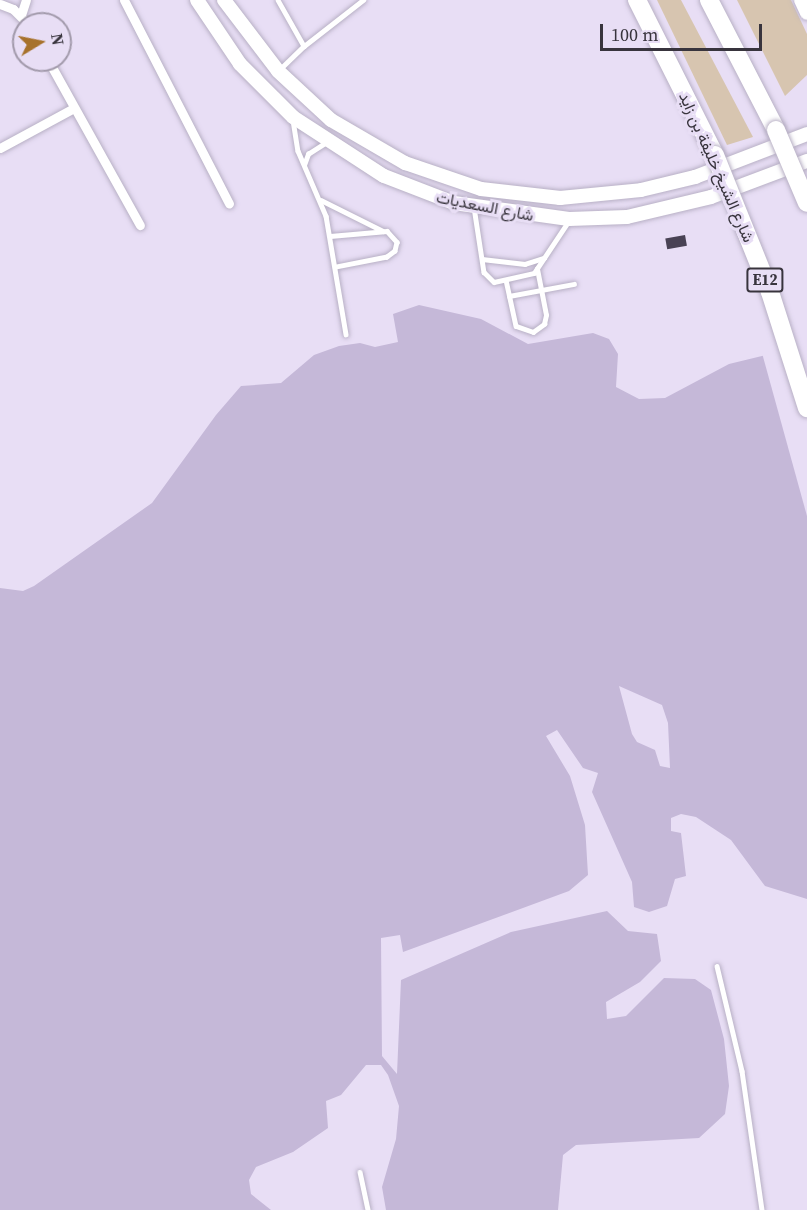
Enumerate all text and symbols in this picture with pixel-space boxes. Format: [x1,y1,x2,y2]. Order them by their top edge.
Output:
north arrow [12,12,72,72]
scale bar [603,12,765,50]
text: 100 m [611,22,658,47]
text: N [46,32,70,47]
street label: شارع الشيخ خليفة بن زايد [675,89,759,245]
street label: شارع السعديات [435,187,535,225]
road number: E12 [746,268,784,292]

